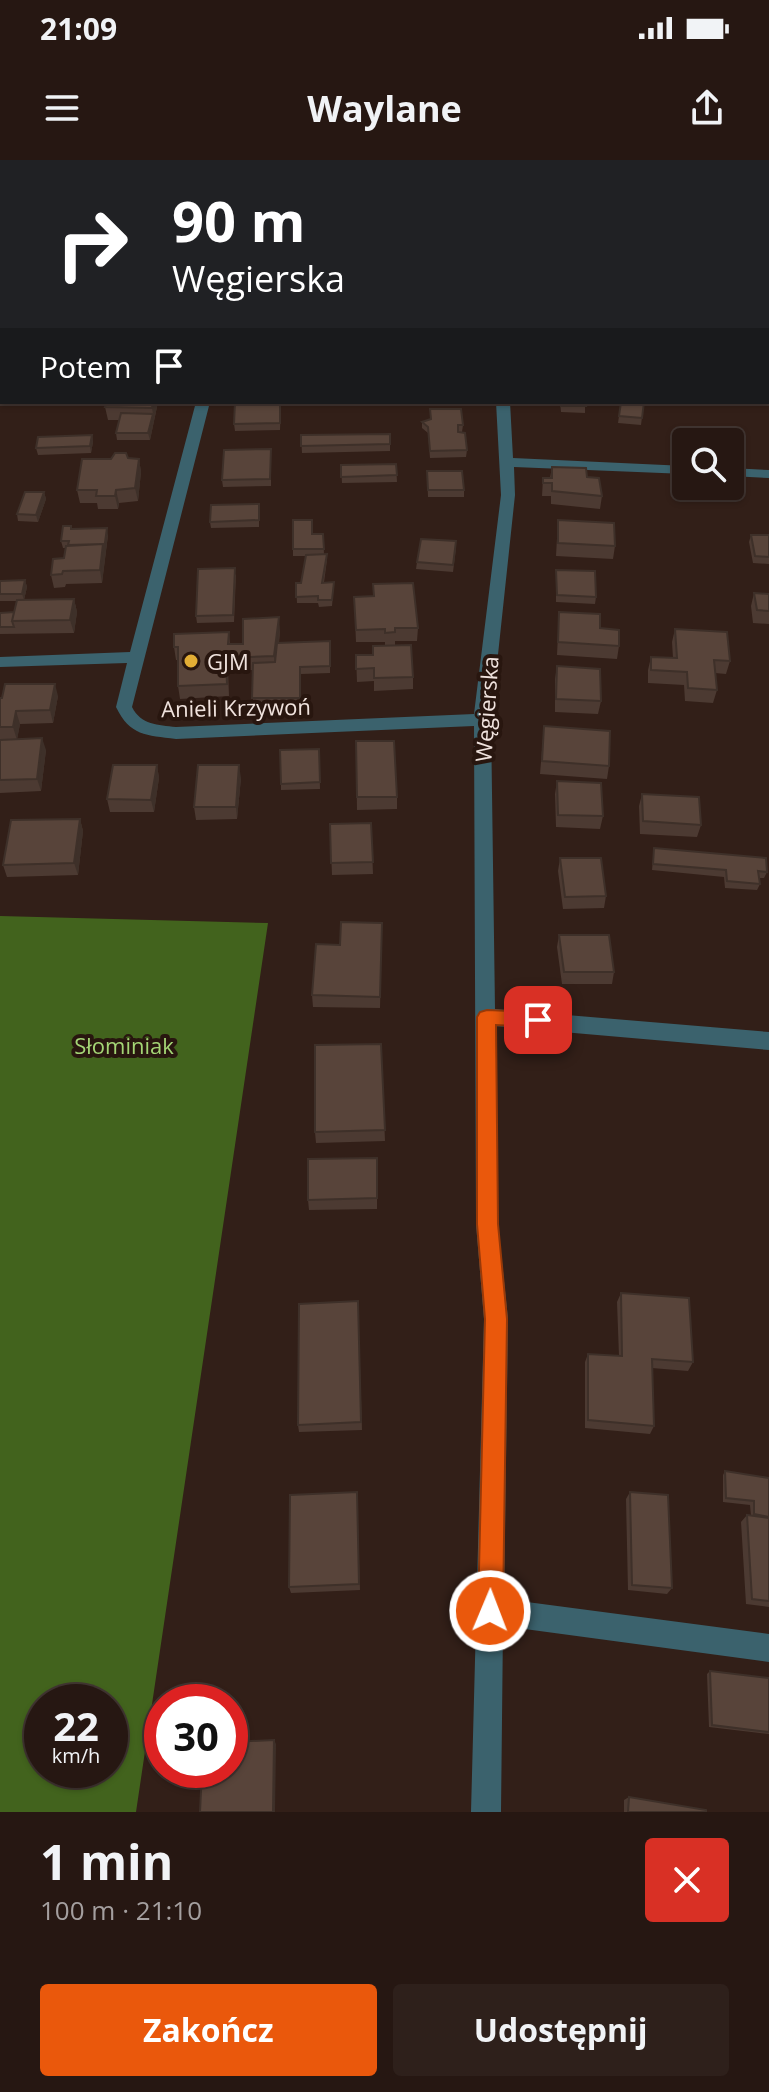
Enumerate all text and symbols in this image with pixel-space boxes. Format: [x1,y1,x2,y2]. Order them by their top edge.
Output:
text: 21:09 [40,8,117,49]
text: Waylane [307,84,462,133]
icon: menu [40,86,84,130]
icon: share [685,86,729,130]
text: 90 m [172,182,306,258]
icon: right [40,192,144,296]
text: Węgierska [172,254,345,303]
icon: arrive [147,344,191,388]
text: Potem [40,346,131,387]
map controls [672,428,744,500]
button: search [672,428,744,500]
place label: GJM [207,646,249,676]
marker: GJM [182,652,200,670]
street label: Węgierska [467,655,505,763]
street label: Anieli Krzywoń [161,691,311,723]
pin [504,986,572,1054]
icon: arrive [516,998,560,1042]
park label: Słominiak [74,1030,174,1060]
position arrow [448,1569,532,1653]
speed limit sign: 30 [144,1684,248,1788]
text: 22 [53,1698,99,1753]
text: km/h [52,1742,100,1769]
text: 1 min [40,1829,173,1894]
button: close [645,1838,729,1922]
text: 100 m · 21:10 [40,1892,202,1928]
button: Zakończ [40,1984,377,2076]
button: Udostępnij [393,1984,729,2076]

